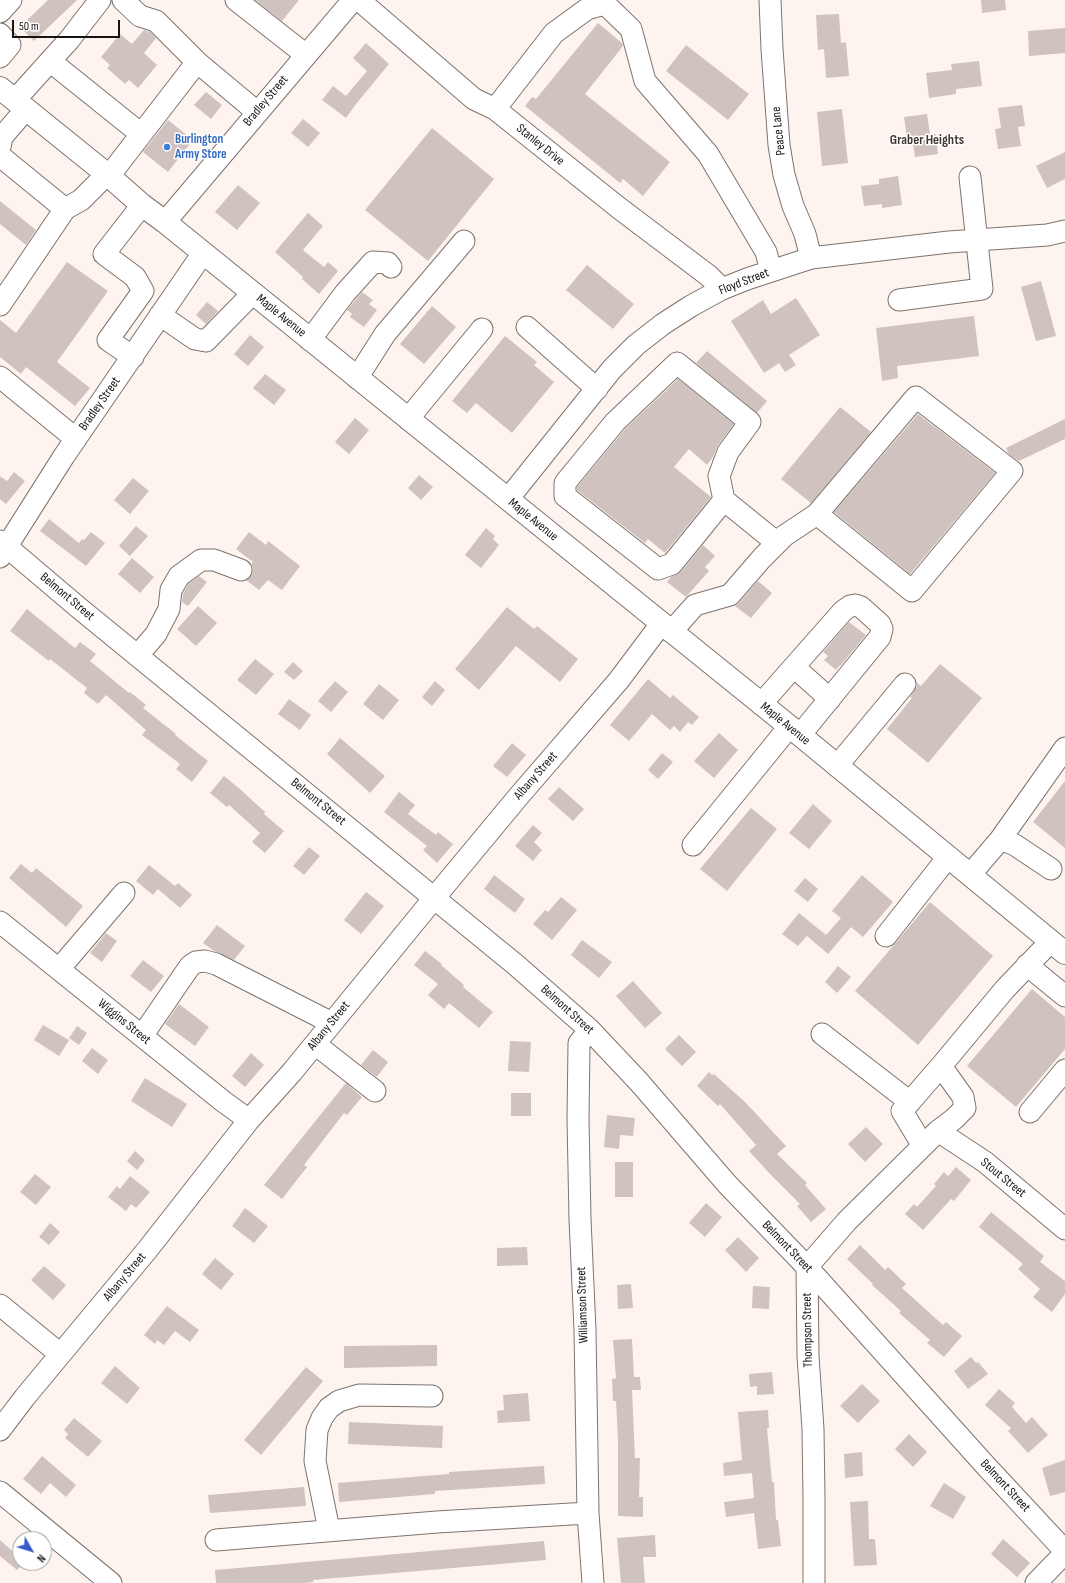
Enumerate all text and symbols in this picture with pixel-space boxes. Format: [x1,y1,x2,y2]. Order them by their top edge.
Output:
scale bar [14,12,122,38]
text: 50 m [19,19,39,34]
street label: Bradley Street [240,72,292,130]
street label: Peace Lane [769,106,789,156]
street label: Stanley Drive [513,121,567,169]
place label: Burlington Army Store [175,132,227,163]
district label: Graber Heights [890,132,964,148]
marker: Burlington Army Store [162,142,172,152]
street label: Floyd Street [717,265,771,299]
street label: Maple Avenue [253,291,309,341]
street label: Bradley Street [76,374,124,434]
street label: Maple Avenue [505,495,561,545]
street label: Belmont Street [37,570,97,624]
street label: Maple Avenue [757,699,813,749]
street label: Albany Street [511,749,561,803]
street label: Belmont Street [287,775,349,829]
street label: Belmont Street [537,982,597,1038]
street label: Wiggins Street [94,996,154,1048]
street label: Albany Street [305,998,353,1054]
street label: Stout Street [977,1155,1029,1201]
street label: Belmont Street [758,1218,816,1276]
street label: Albany Street [100,1250,150,1304]
street label: Williamson Street [574,1266,592,1344]
street label: Thompson Street [800,1292,816,1368]
street label: Belmont Street [977,1456,1033,1516]
north arrow [12,1531,52,1571]
text: N [34,1552,48,1565]

